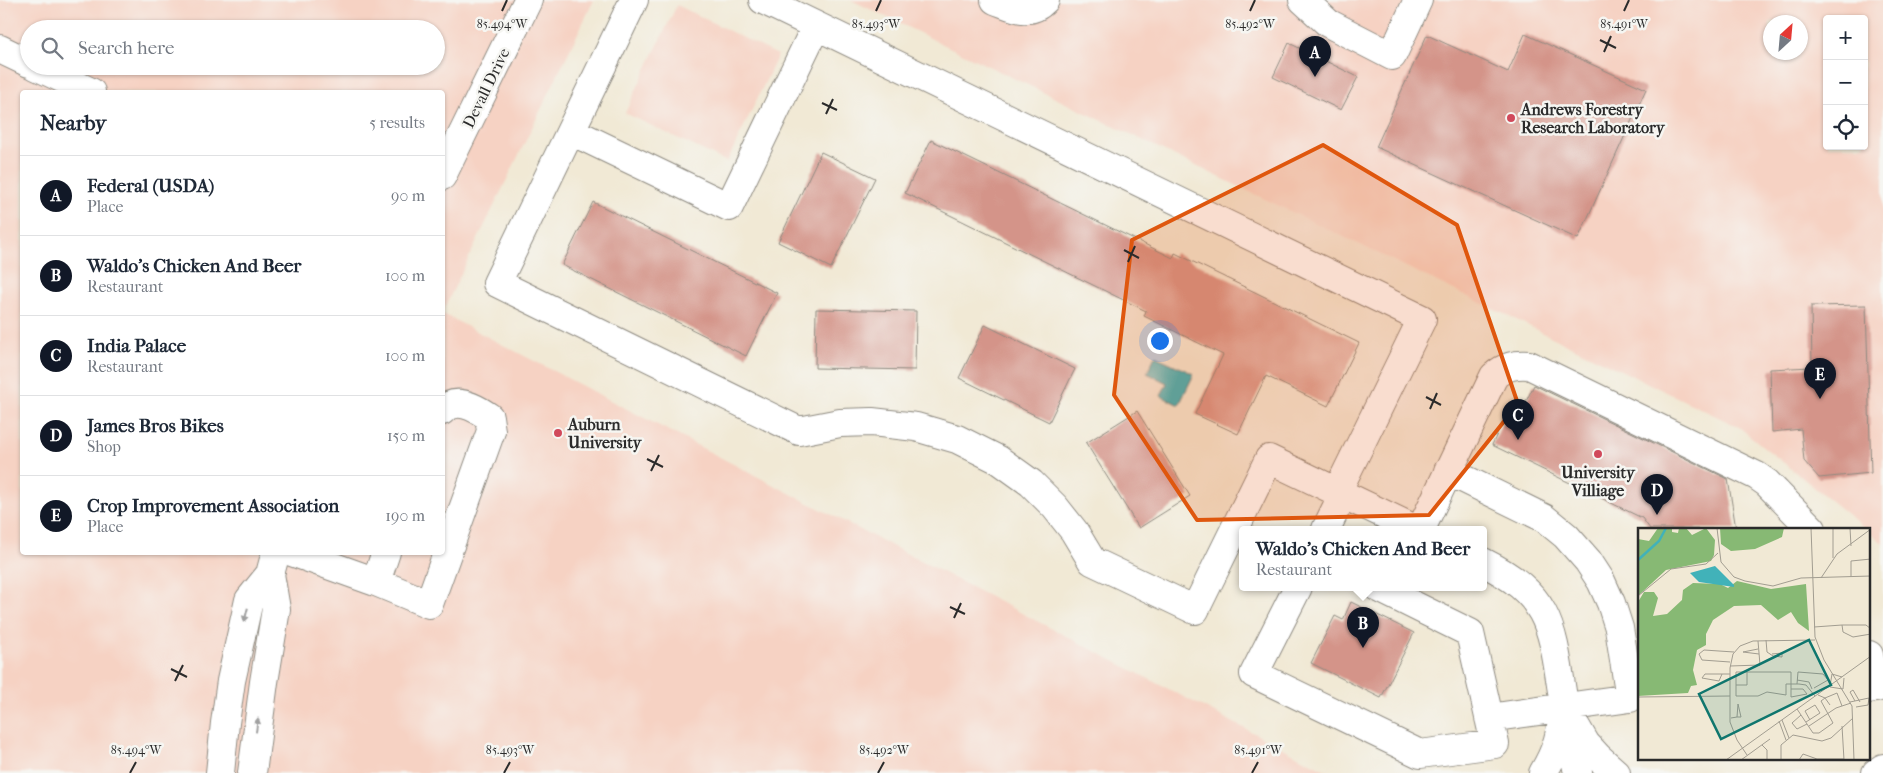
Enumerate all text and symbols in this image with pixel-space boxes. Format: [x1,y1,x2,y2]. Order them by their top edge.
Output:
north arrow [1763,15,1808,60]
map controls [1823,15,1868,150]
button: + [1823,15,1868,60]
text: 85.494°W [477,17,528,31]
text: 85.493°W [852,17,901,31]
text: 85.492°W [1225,17,1276,31]
text: 85.491°W [1600,17,1649,31]
search box [20,20,445,75]
icon: search [38,34,66,62]
pin: A [1299,36,1331,77]
text: Search here [78,37,174,59]
street label: Devall Drive [458,45,514,131]
button: − [1823,60,1868,105]
place label: Andrews Forestry Research Laboratory [1520,100,1666,138]
button: locate [1823,105,1868,150]
text: Nearby [40,111,106,135]
marker: Andrews Forestry Research Laboratory [1505,112,1517,124]
text: 5 results [369,113,425,132]
text: Federal (USDA) [87,175,214,197]
text: A [51,186,61,205]
text: 90 m [391,186,425,205]
text: Place [87,197,123,216]
text: Waldo's Chicken And Beer [87,255,301,277]
text: B [51,266,61,285]
text: 100 m [385,266,425,285]
text: Restaurant [87,277,163,296]
your location [1147,328,1173,354]
text: India Palace [87,335,186,357]
text: C [51,346,61,365]
text: 100 m [385,346,425,365]
text: Restaurant [87,357,163,376]
pin: E [1804,358,1836,399]
pin: C [1502,399,1534,440]
text: James Bros Bikes [87,415,224,437]
place label: Auburn University [567,415,643,453]
text: D [50,426,62,445]
text: 150 m [387,426,425,445]
marker: Auburn University [552,427,564,439]
text: Shop [87,437,121,456]
marker: University Villiage [1592,448,1604,460]
place label: University Villiage [1560,463,1636,501]
pin: D [1641,474,1673,515]
text: Crop Improvement Association [87,495,339,517]
text: E [51,506,61,525]
text: 190 m [385,506,425,525]
text: Place [87,517,123,536]
popup [1239,526,1487,591]
inset map [1638,528,1870,760]
text: Waldo's Chicken And Beer [1256,538,1470,560]
text: Restaurant [1256,560,1332,579]
pin: B [1347,607,1379,648]
one-way arrow [241,608,249,623]
one-way arrow [254,716,262,732]
text: 85.494°W [111,743,162,757]
text: 85.493°W [486,743,535,757]
text: 85.492°W [859,743,910,757]
text: 85.491°W [1234,743,1283,757]

